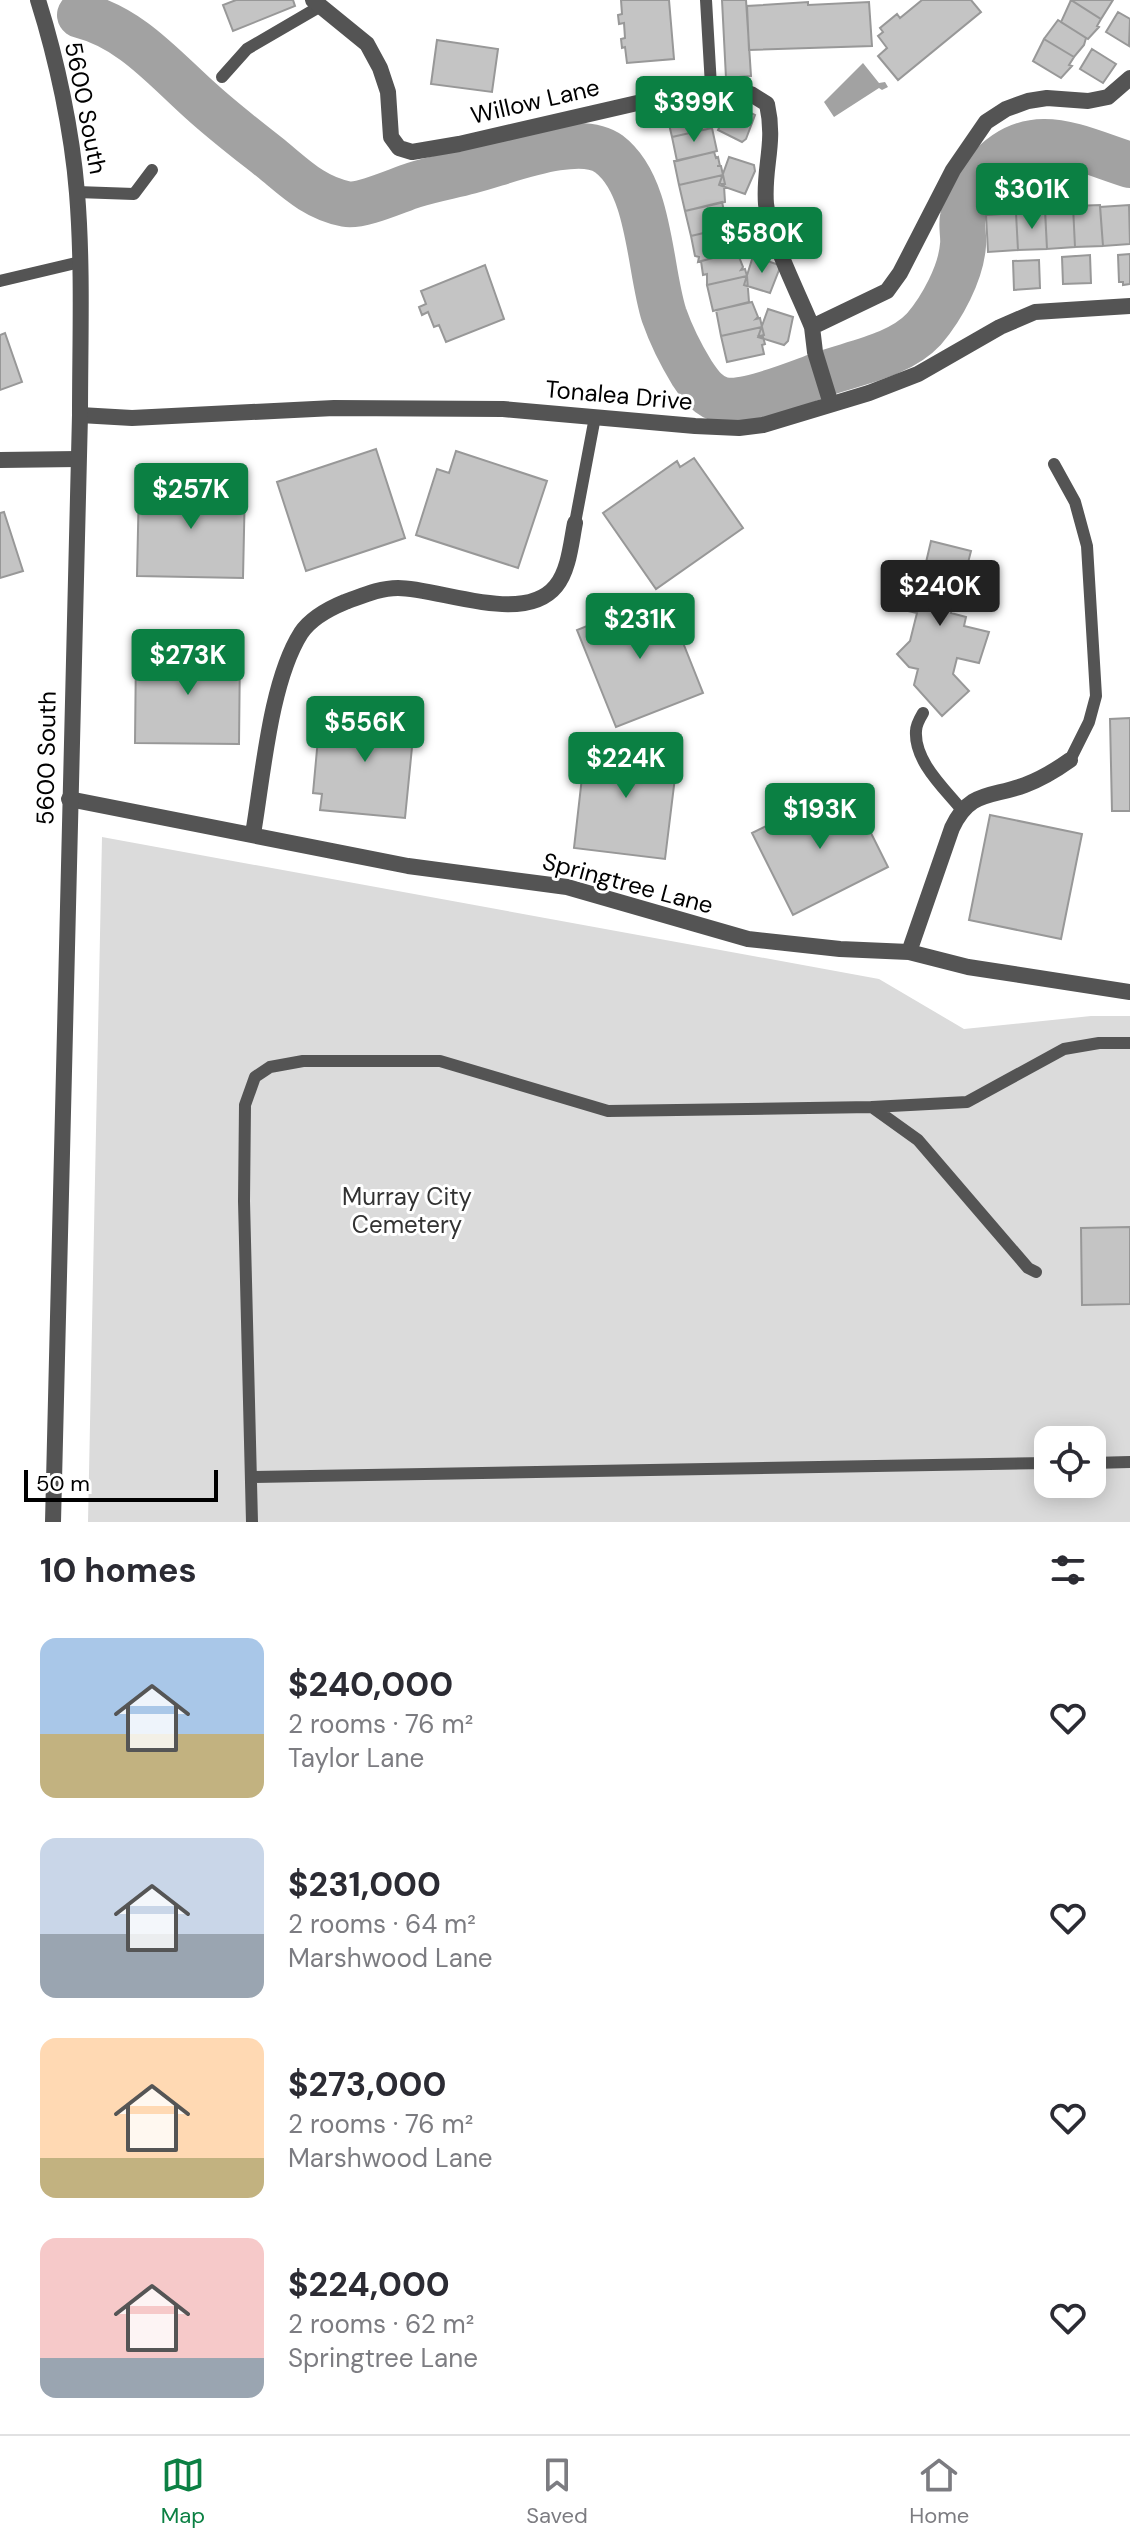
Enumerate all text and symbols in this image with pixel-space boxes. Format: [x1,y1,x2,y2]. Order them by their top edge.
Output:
street label: 5600 South [58,39,114,177]
street label: Willow Lane [468,71,602,131]
pin: $399K [638,76,750,144]
text: $399K [654,85,734,119]
pin: $301K [976,163,1088,231]
text: $301K [994,172,1070,206]
pin: $580K [706,207,818,275]
text: $580K [720,216,804,250]
street label: Tonalea Drive [544,373,694,417]
pin: $257K [135,463,247,531]
text: $257K [152,472,230,506]
pin: $240K [884,560,996,628]
text: $240K [899,569,981,603]
pin: $231K [584,593,696,661]
text: $231K [604,602,676,636]
pin: $273K [132,629,244,697]
text: $273K [150,638,226,672]
street label: 5600 South [29,691,63,825]
pin: $556K [309,696,421,764]
text: $556K [324,705,406,739]
pin: $224K [570,732,682,800]
text: $224K [586,741,666,775]
pin: $193K [764,783,876,851]
text: $193K [783,792,857,826]
street label: Springtree Lane [539,845,717,921]
park label: Murray City Cemetery [342,1181,472,1240]
map controls [1034,1426,1106,1498]
button: locate [1034,1426,1106,1498]
scale bar [24,1466,218,1502]
text: 50 m [36,1469,90,1498]
text: 10 homes [40,1548,197,1593]
icon: filters [1046,1548,1090,1592]
text: $240,000 [288,1662,453,1707]
icon: home [104,1670,200,1766]
icon: heart [1046,1696,1090,1740]
text: 2 rooms · 76 m² [288,1707,473,1741]
text: Taylor Lane [288,1741,424,1775]
text: $231,000 [288,1862,441,1907]
icon: home [104,1870,200,1966]
icon: heart [1046,1896,1090,1940]
text: 2 rooms · 64 m² [288,1907,476,1941]
text: Marshwood Lane [288,1941,493,1975]
text: $273,000 [288,2062,446,2107]
icon: home [104,2070,200,2166]
icon: heart [1046,2096,1090,2140]
text: 2 rooms · 76 m² [288,2107,473,2141]
text: Marshwood Lane [288,2141,493,2175]
text: $224,000 [288,2262,450,2307]
icon: home [104,2270,200,2366]
icon: heart [1046,2296,1090,2340]
text: 2 rooms · 62 m² [288,2307,474,2341]
text: Springtree Lane [288,2341,478,2375]
tab: Map [161,2453,205,2530]
tab: Saved [526,2453,588,2530]
tab: Home [909,2453,969,2530]

